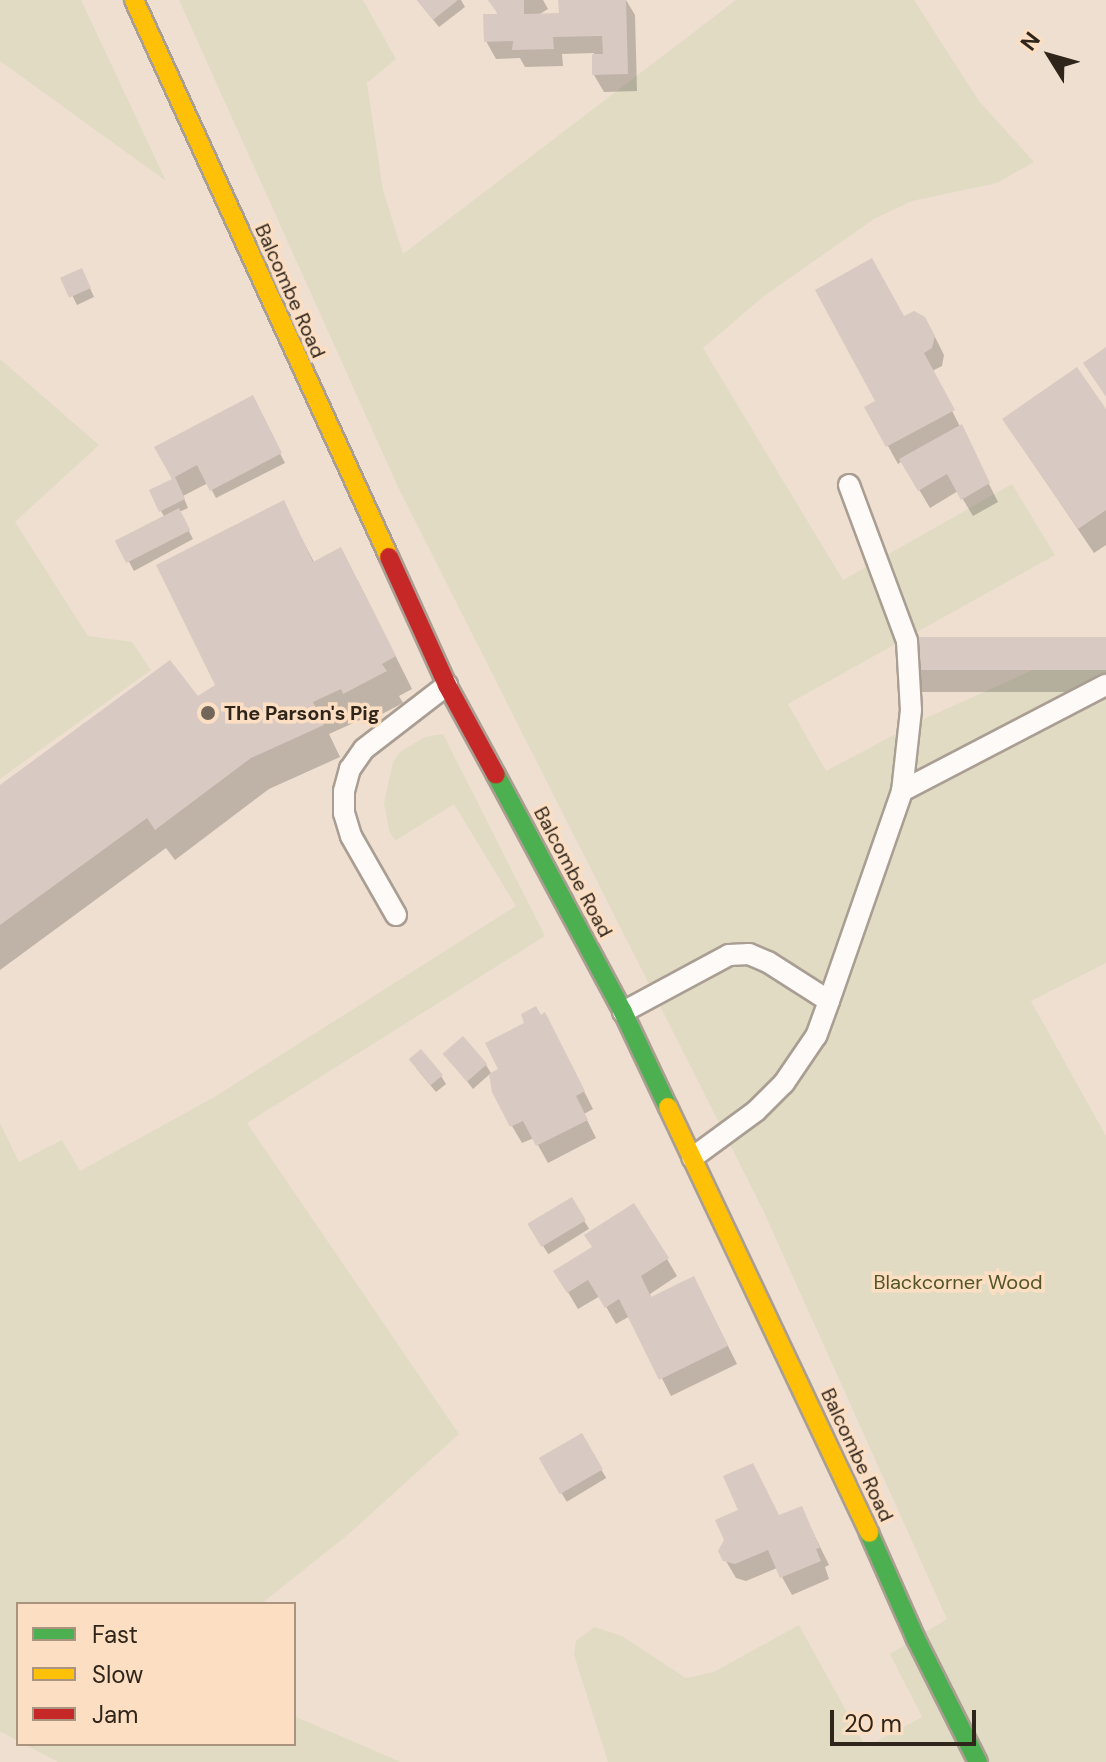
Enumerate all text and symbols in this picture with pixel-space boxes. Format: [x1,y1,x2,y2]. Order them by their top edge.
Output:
north arrow [1010,16,1090,96]
text: N [1014,26,1047,56]
street label: Balcombe Road [250,220,330,362]
place label: The Parson's Pig [224,701,380,725]
marker: The Parson's Pig [199,704,217,722]
street label: Balcombe Road [529,803,617,941]
park label: Blackcorner Wood [873,1270,1043,1294]
street label: Balcombe Road [816,1385,898,1525]
legend [16,1602,296,1746]
text: Fast [92,1619,138,1650]
text: Slow [92,1659,143,1690]
scale bar [834,1694,980,1744]
text: Jam [92,1699,138,1730]
text: 20 m [844,1708,902,1739]

